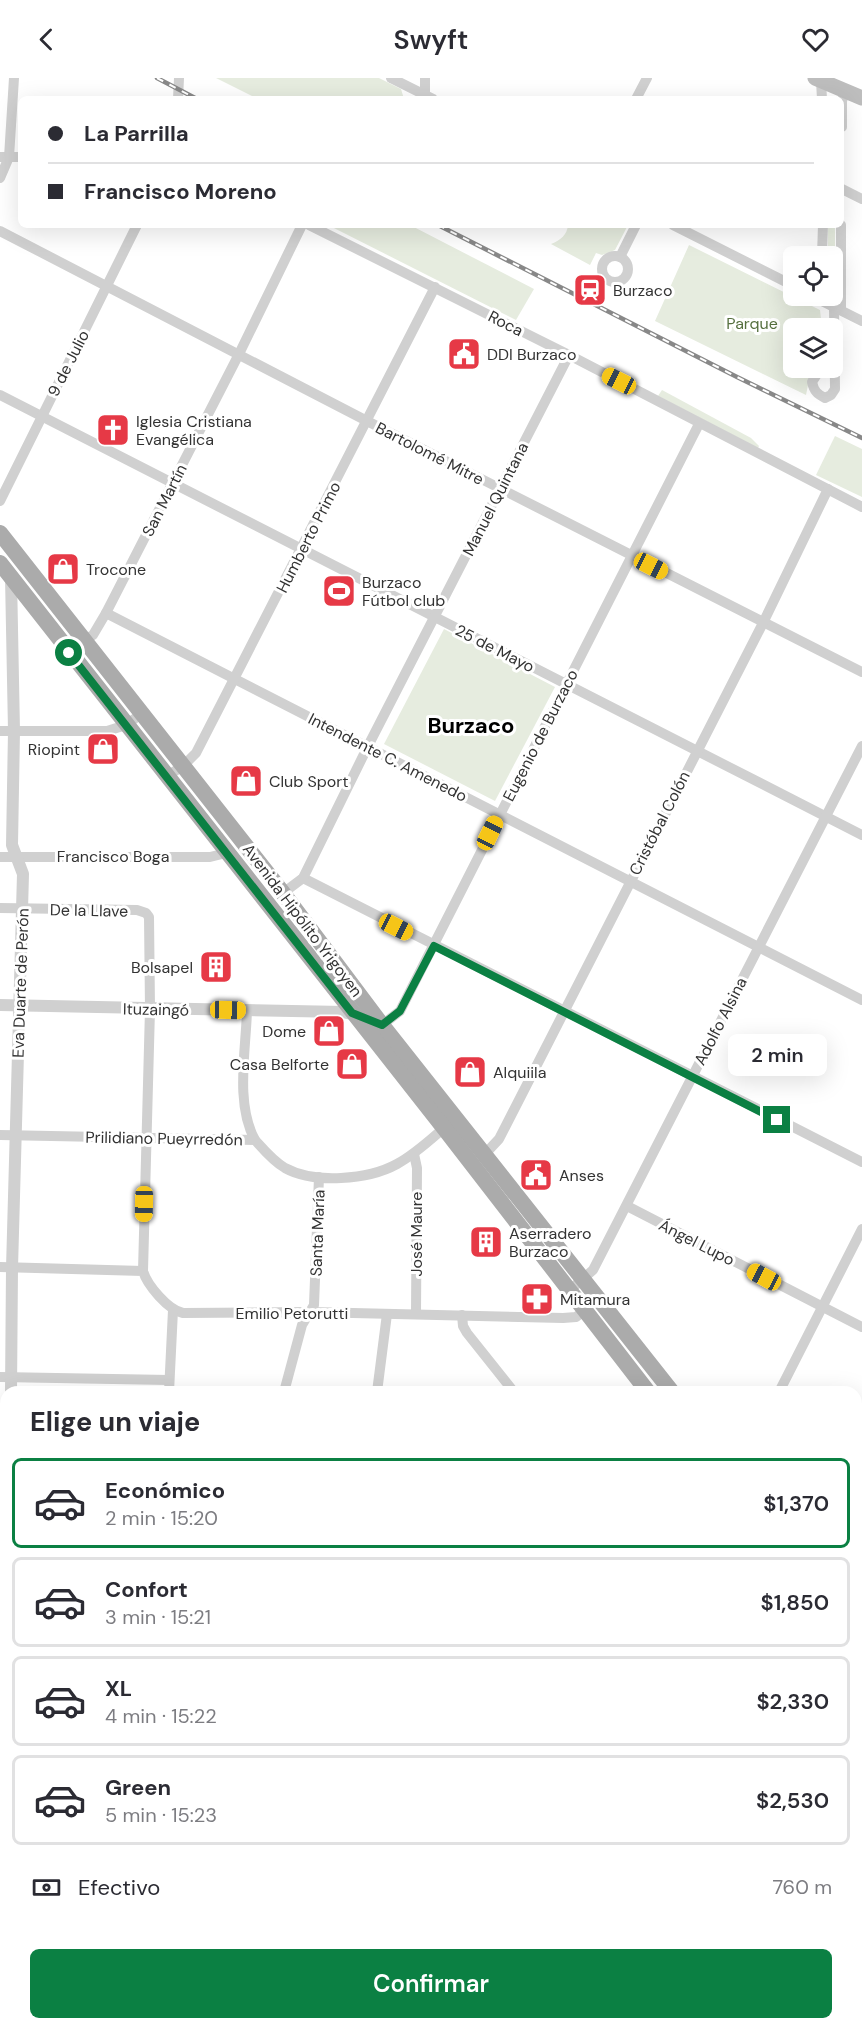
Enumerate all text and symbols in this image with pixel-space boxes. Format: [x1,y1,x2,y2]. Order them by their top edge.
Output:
text: Swyft [394,22,468,57]
icon: back [30,23,63,56]
icon: heart [799,23,832,56]
text: La Parrilla [84,119,189,148]
text: Francisco Moreno [84,177,277,206]
map controls [783,246,843,378]
button: locate [783,246,843,306]
station icon: Burzaco [572,272,608,308]
place label: Burzaco [613,280,672,301]
street label: Roca [485,306,527,341]
park label: Parque [726,313,778,334]
button: layers [783,318,843,378]
street label: 9 de Julio [43,326,94,400]
public building icon: DDI Burzaco [446,336,482,372]
place label: DDI Burzaco [487,344,576,365]
car [599,365,639,397]
place label: Iglesia Cristiana Evangélica [136,411,252,450]
church icon: Iglesia Cristiana Evangélica [95,412,131,448]
street label: Bartolomé Mitre [372,417,487,490]
street label: Manuel Quintana [458,439,533,560]
street label: San Martín [137,460,192,540]
street label: Humberto Primo [271,478,345,596]
car [631,550,671,582]
shop icon: Trocone [45,551,81,587]
place label: Trocone [86,559,146,580]
place label: Burzaco Fútbol club [362,572,445,611]
sports icon: Burzaco Fútbol club [321,573,357,609]
street label: 25 de Mayo [452,620,538,677]
route start [55,639,82,666]
street label: Eugenio de Burzaco [498,666,583,805]
street label: Intendente C. Amenedo [305,708,471,807]
district label: Burzaco [427,711,515,740]
shop icon: Riopint [85,731,121,767]
place label: Riopint [28,739,80,760]
shop icon: Club Sport [228,763,264,799]
street label: Cristóbal Colón [624,768,695,879]
place label: Club Sport [269,771,348,792]
car [474,813,506,853]
street label: Avenida Hipólito Yrigoyen [238,839,367,1001]
street label: Francisco Boga [57,846,169,867]
street label: De la Llave [50,899,128,922]
street label: Eva Duarte de Perón [7,908,34,1058]
car [376,911,416,943]
building icon: Bolsapel [198,949,234,985]
place label: Bolsapel [131,957,193,978]
street label: Adolfo Alsina [689,974,752,1069]
street label: Ituzaingó [123,998,189,1021]
car [210,1001,246,1019]
shop icon: Dome [311,1013,347,1049]
place label: Dome [262,1021,306,1042]
callout: 2 min [728,1033,826,1075]
text: 2 min [751,1042,804,1068]
shop icon: Casa Belforte [334,1046,370,1082]
place label: Casa Belforte [230,1054,329,1075]
shop icon: Alquiila [452,1054,488,1090]
place label: Alquiila [493,1062,546,1083]
route end [763,1106,790,1133]
street label: Prilidiano Pueyrredón [85,1127,243,1150]
public building icon: Anses [518,1157,554,1193]
place label: Anses [559,1165,604,1186]
car [135,1186,153,1222]
street label: Santa María [305,1189,330,1277]
street label: José Maure [406,1192,427,1276]
street label: Ángel Lupo [655,1214,738,1271]
place label: Aserradero Burzaco [509,1223,592,1262]
building icon: Aserradero Burzaco [468,1224,504,1260]
car [744,1261,784,1293]
pharmacy icon: Mitamura [519,1281,555,1317]
place label: Mitamura [560,1289,630,1310]
street label: Emilio Petorutti [236,1303,348,1324]
text: Elige un viaje [30,1404,200,1439]
icon: car [33,1476,87,1530]
text: Económico [105,1476,225,1505]
text: $1,370 [763,1489,829,1518]
text: 2 min · 15:20 [105,1505,218,1531]
icon: car [33,1575,87,1629]
text: Confort [105,1575,188,1604]
text: $1,850 [761,1588,829,1617]
text: 3 min · 15:21 [105,1604,211,1630]
icon: car [33,1674,87,1728]
text: XL [105,1674,132,1703]
text: $2,330 [756,1687,829,1716]
text: 4 min · 15:22 [105,1703,217,1729]
icon: car [33,1773,87,1827]
text: Green [105,1773,171,1802]
text: $2,530 [756,1786,829,1815]
text: 5 min · 15:23 [105,1802,217,1828]
icon: cash [30,1871,63,1904]
text: Efectivo [78,1873,160,1902]
text: 760 m [772,1874,832,1900]
button: Confirmar [30,1949,832,2018]

